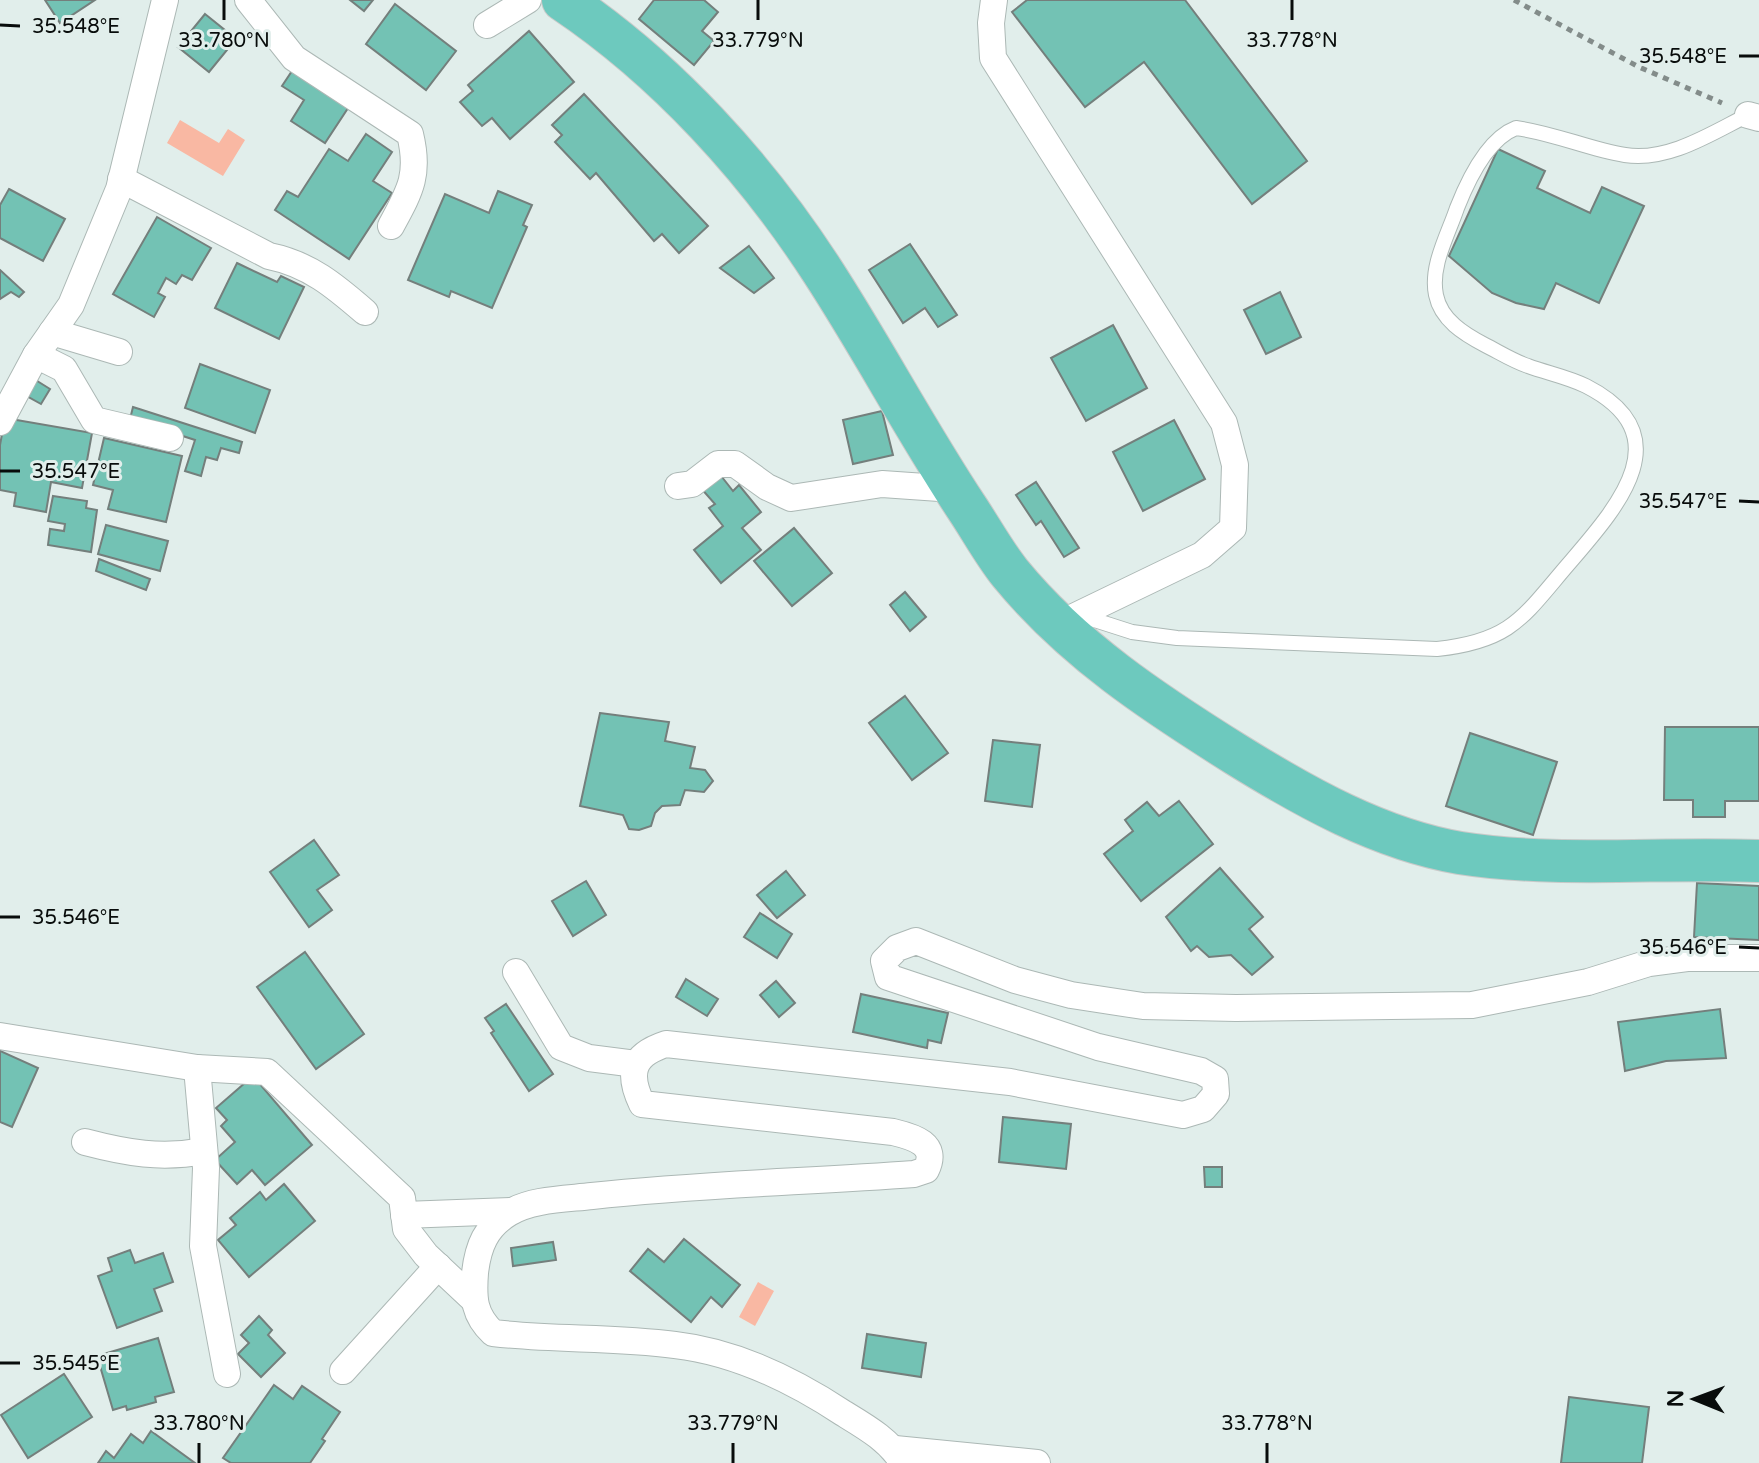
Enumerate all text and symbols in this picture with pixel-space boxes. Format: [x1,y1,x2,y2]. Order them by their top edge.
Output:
text: 35.548°E [32,15,120,39]
text: 33.780°N [178,29,270,53]
text: 33.779°N [712,29,804,53]
text: 33.778°N [1246,29,1338,53]
text: 35.548°E [1639,45,1727,69]
text: 35.547°E [32,460,120,484]
text: 35.547°E [1639,490,1727,514]
text: 35.546°E [32,906,120,930]
text: 35.546°E [1639,936,1727,960]
text: 35.545°E [32,1352,120,1376]
north arrow [1655,1359,1735,1439]
text: N [1663,1390,1689,1408]
text: 33.780°N [153,1412,245,1436]
text: 33.779°N [687,1412,779,1436]
text: 33.778°N [1221,1412,1313,1436]

